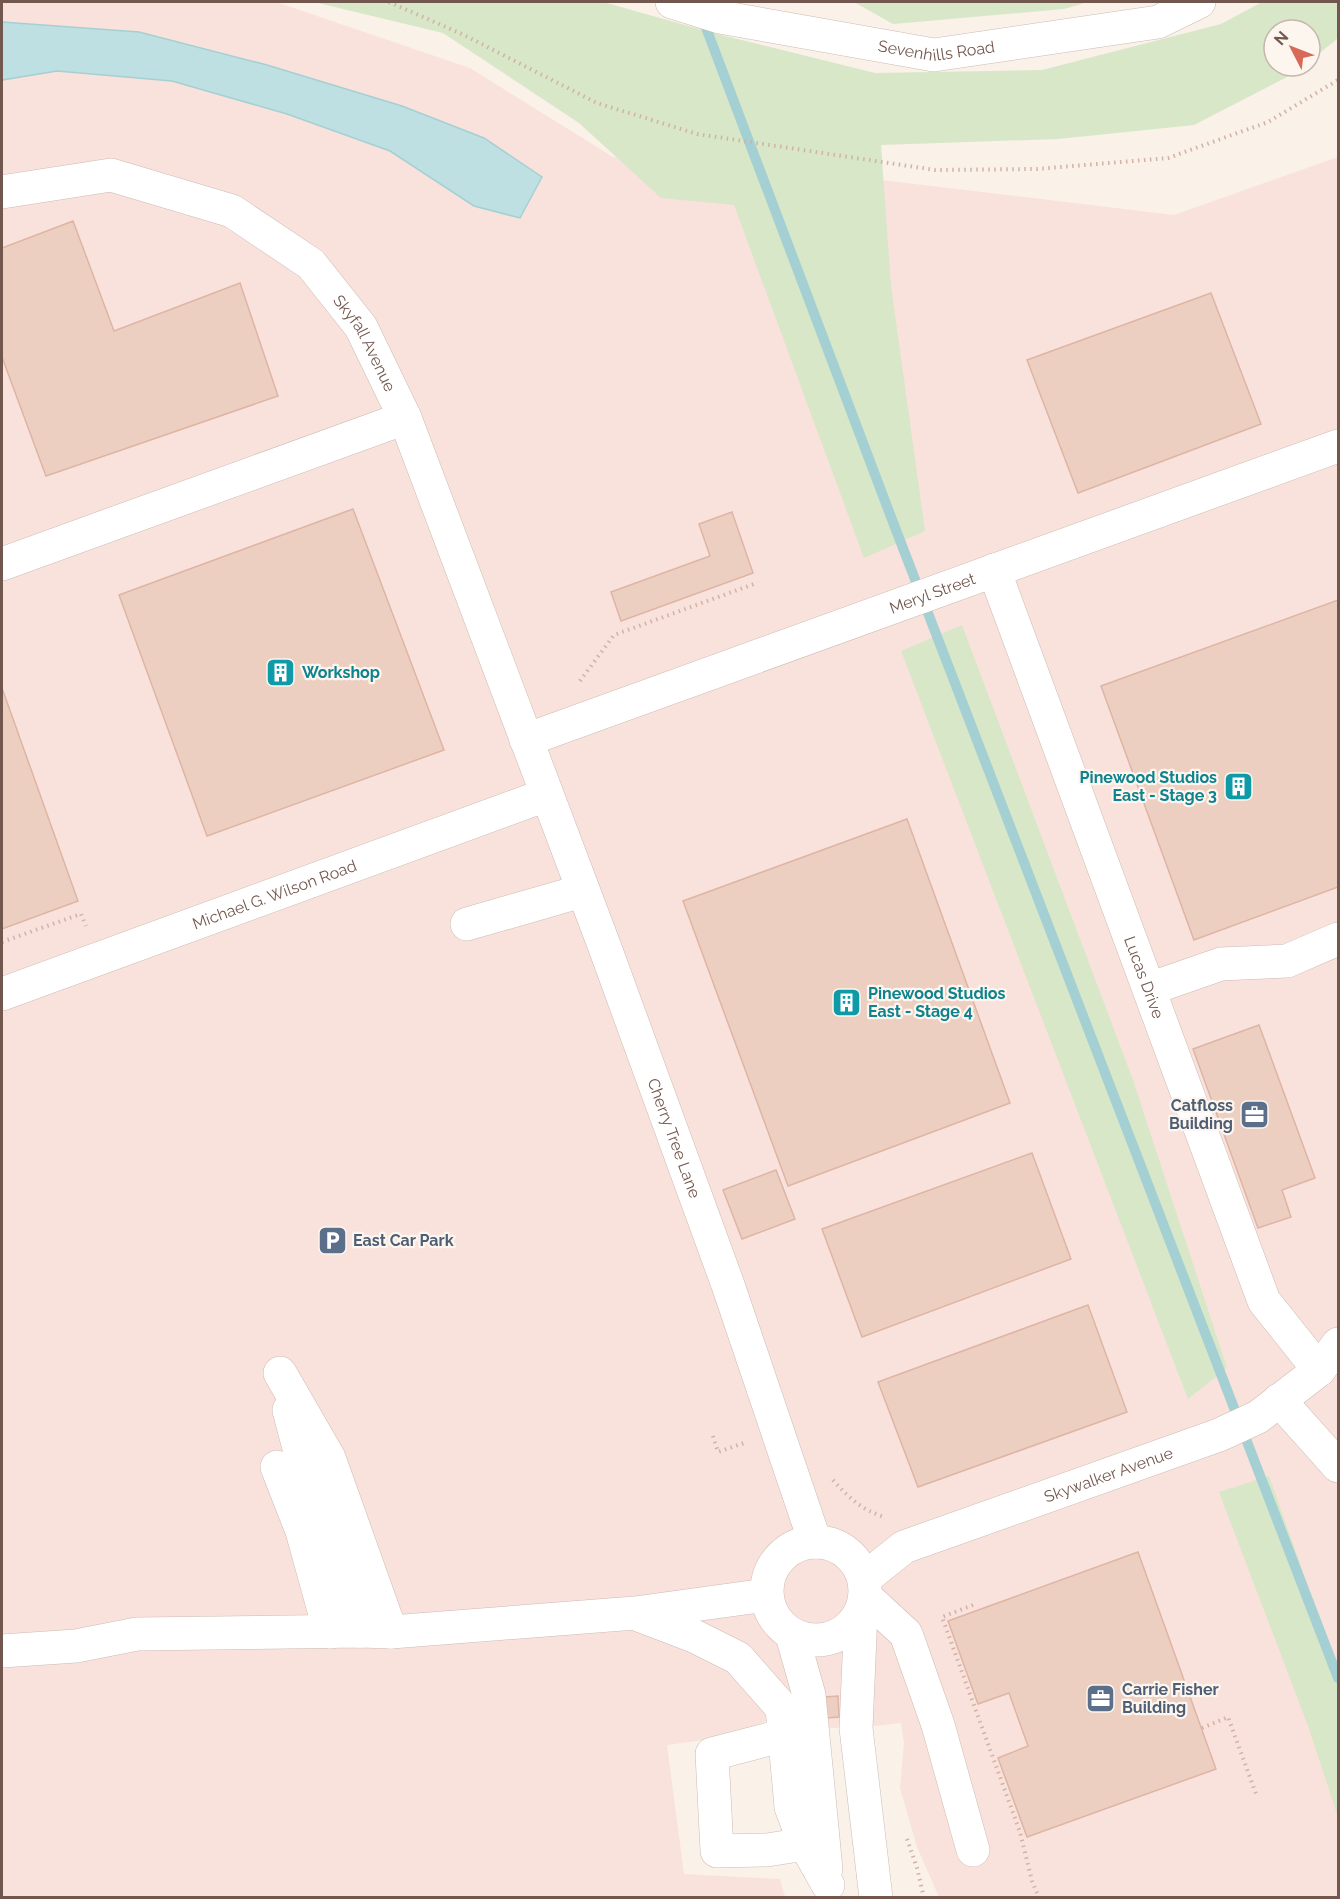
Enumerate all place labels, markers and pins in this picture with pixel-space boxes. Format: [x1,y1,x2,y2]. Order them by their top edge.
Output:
building icon: Workshop [265,656,297,688]
place label: Workshop [302,663,380,682]
place label: Pinewood Studios East - Stage 3 [1080,768,1217,805]
building icon: Pinewood Studios East - Stage 3 [1222,770,1254,802]
place label: Pinewood Studios East - Stage 4 [868,984,1005,1021]
building icon: Pinewood Studios East - Stage 4 [831,986,863,1018]
place label: Catfloss Building [1169,1096,1233,1133]
office icon: Catfloss Building [1238,1098,1270,1130]
parking icon: East Car Park [316,1224,348,1256]
place label: East Car Park [353,1231,454,1250]
place label: Carrie Fisher Building [1122,1680,1219,1717]
office icon: Carrie Fisher Building [1085,1682,1117,1714]

